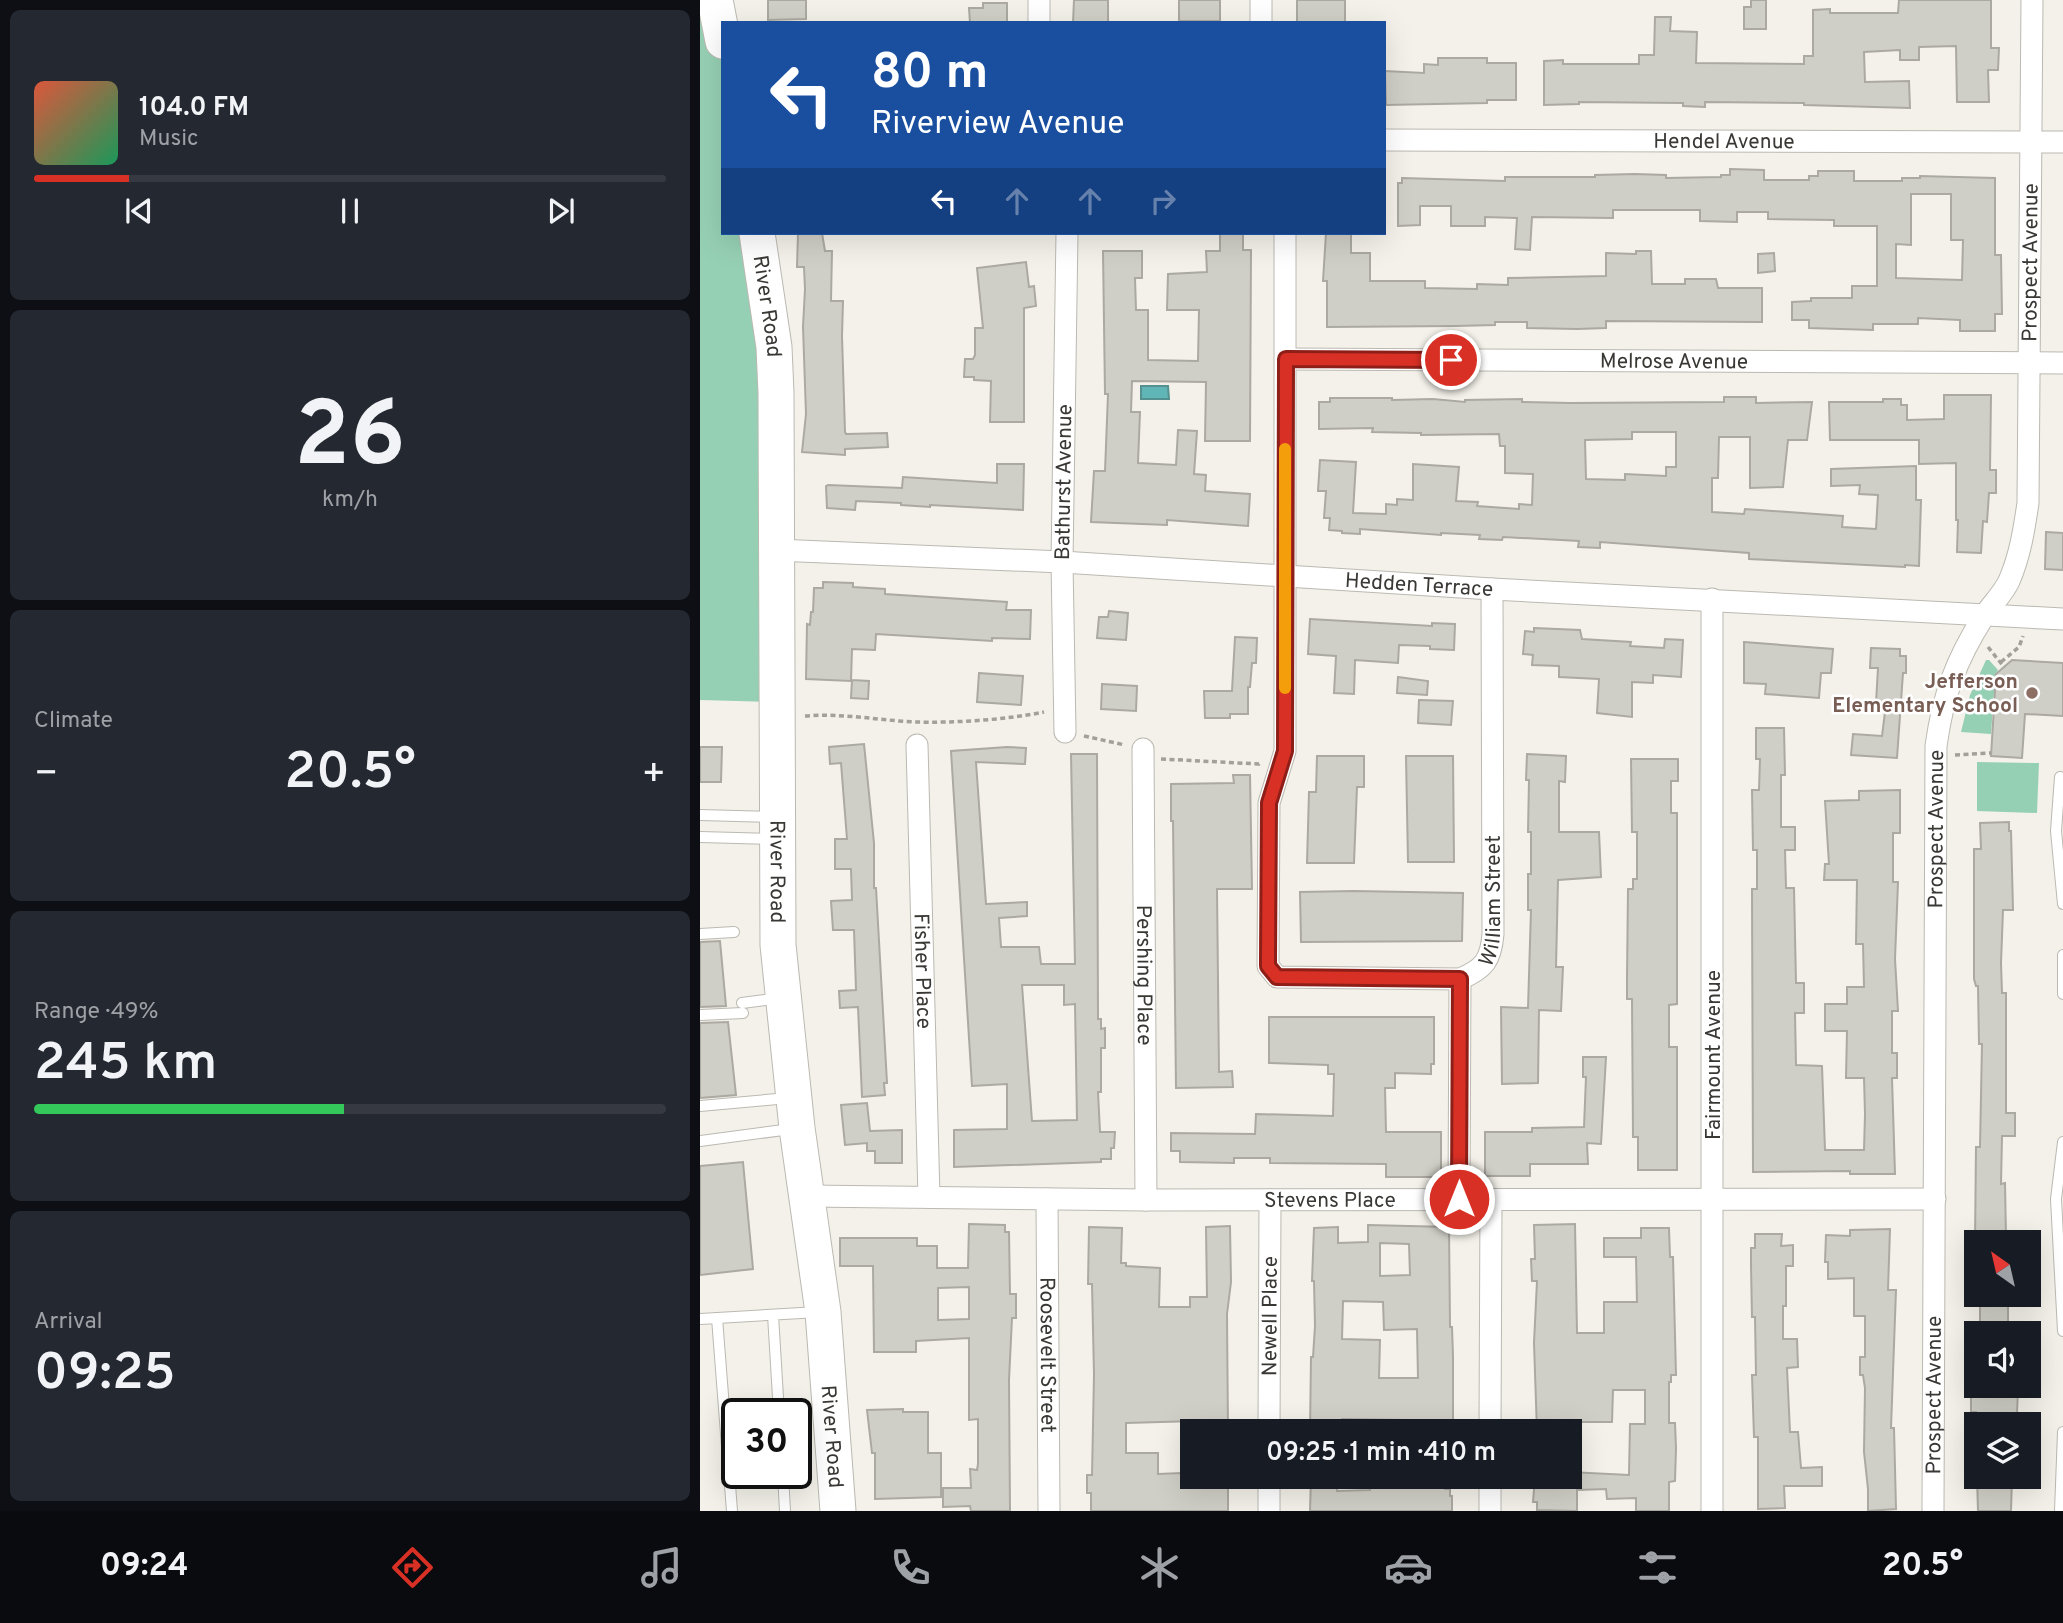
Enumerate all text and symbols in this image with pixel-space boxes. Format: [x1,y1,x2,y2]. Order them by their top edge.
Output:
text: 80 m [871,44,988,106]
icon: left [756,49,847,140]
text: 104.0 FM [139,92,249,125]
text: Riverview Avenue [871,105,1124,145]
text: Music [139,125,199,154]
street label: Hendel Avenue [1653,129,1795,156]
icon: left [925,182,963,220]
icon: ahead [998,182,1036,220]
icon: ahead [1071,182,1109,220]
icon: right [1144,182,1182,220]
street label: Prospect Avenue [2017,183,2046,342]
icon: previous [120,192,158,230]
icon: pause [331,192,369,230]
icon: next [542,192,580,230]
street label: River Road [745,253,786,358]
pin [1421,330,1481,390]
icon: arrive [1432,341,1470,379]
street label: Melrose Avenue [1600,349,1748,376]
text: 26 [294,383,406,498]
street label: Bathurst Avenue [1050,404,1079,560]
text: km/h [322,486,378,515]
street label: Hedden Terrace [1344,568,1494,604]
place label: Jefferson Elementary School [1832,669,2018,720]
marker: Jefferson Elementary School [2024,685,2040,701]
text: Climate [34,707,113,736]
text: 20.5° [284,741,416,807]
street label: Prospect Avenue [1923,750,1951,908]
text: − [34,751,59,800]
text: + [641,751,666,800]
street label: River Road [763,820,790,923]
street label: William Street [1473,835,1508,971]
street label: Pershing Place [1129,905,1157,1046]
street label: Fisher Place [906,913,937,1029]
street label: Fairmount Avenue [1701,970,1728,1140]
text: Range · 49% [34,998,158,1027]
text: 245 km [34,1032,217,1098]
position arrow [1422,1162,1496,1236]
street label: Stevens Place [1264,1188,1396,1215]
north arrow [1964,1230,2040,1307]
map controls [1964,1230,2041,1489]
street label: Newell Place [1257,1256,1285,1376]
street label: Roosevelt Street [1033,1277,1060,1433]
text: Arrival [34,1308,103,1337]
street label: Prospect Avenue [1921,1316,1949,1474]
button: sound [1964,1321,2041,1398]
text: 09:25 [34,1342,176,1408]
street label: River Road [814,1384,848,1489]
speed limit sign: 30 [721,1398,812,1489]
button: layers [1964,1412,2041,1489]
text: 09:25 · 1 min · 410 m [1266,1437,1496,1470]
icon: directions [388,1543,437,1592]
icon: music [637,1543,686,1592]
icon: phone [886,1543,935,1592]
icon: climate [1135,1543,1184,1592]
icon: car [1384,1543,1433,1592]
icon: filters [1633,1543,1682,1592]
text: 09:24 [100,1547,189,1587]
text: 20.5° [1882,1547,1963,1587]

